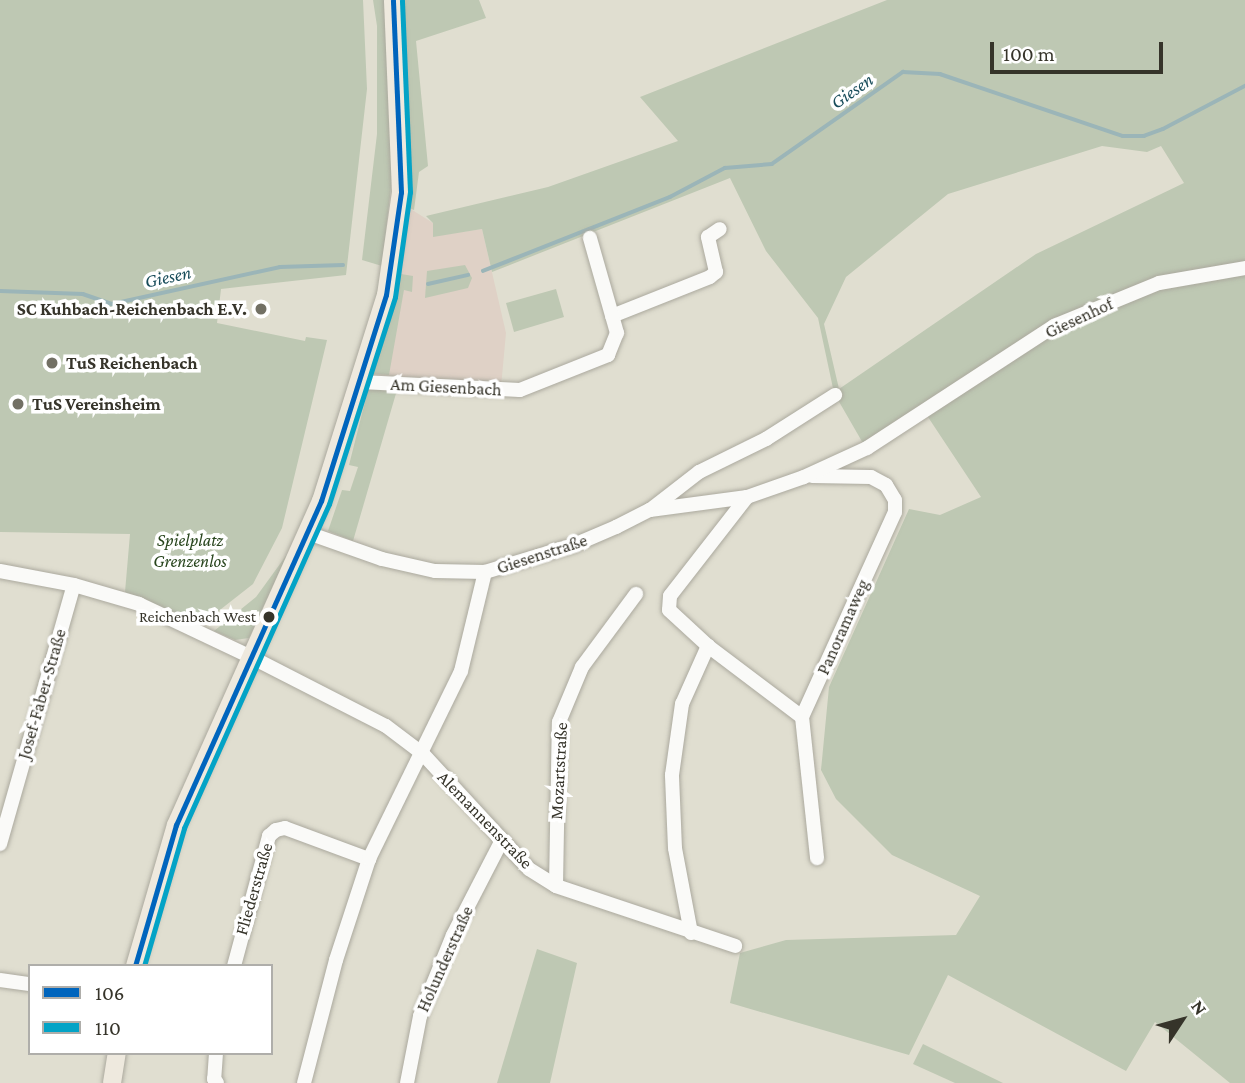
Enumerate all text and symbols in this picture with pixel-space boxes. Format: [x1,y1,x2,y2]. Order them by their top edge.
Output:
scale bar [993,28,1166,72]
text: 100 m [1003,42,1055,66]
water label: Giesen [826,68,878,114]
water label: Giesen [143,261,193,293]
street label: Giesenhof [1042,293,1116,343]
place label: SC Kuhbach-Reichenbach E.V. [17,298,247,320]
marker: SC Kuhbach-Reichenbach E.V. [253,301,269,317]
place label: TuS Reichenbach [66,352,198,374]
marker: TuS Reichenbach [44,355,60,371]
street label: Am Giesenbach [390,373,502,401]
place label: TuS Vereinsheim [32,393,161,415]
marker: TuS Vereinsheim [10,396,26,412]
street label: Giesenstraße [494,529,590,579]
park label: Spielplatz Grenzenlos [153,530,227,572]
street label: Panoramaweg [812,576,874,678]
place label: Reichenbach West [139,607,256,627]
marker: Reichenbach West [262,610,276,624]
street label: Josef-Faber-Straße [13,626,71,762]
street label: Mozartstraße [546,722,572,820]
street label: Alemannenstraße [433,766,537,874]
street label: Fliederstraße [230,840,278,938]
street label: Holunderstraße [412,903,478,1015]
legend [28,964,273,1055]
text: 106 [95,981,125,1005]
north arrow [1147,985,1217,1055]
text: N [1187,996,1212,1019]
text: 110 [95,1016,121,1040]

